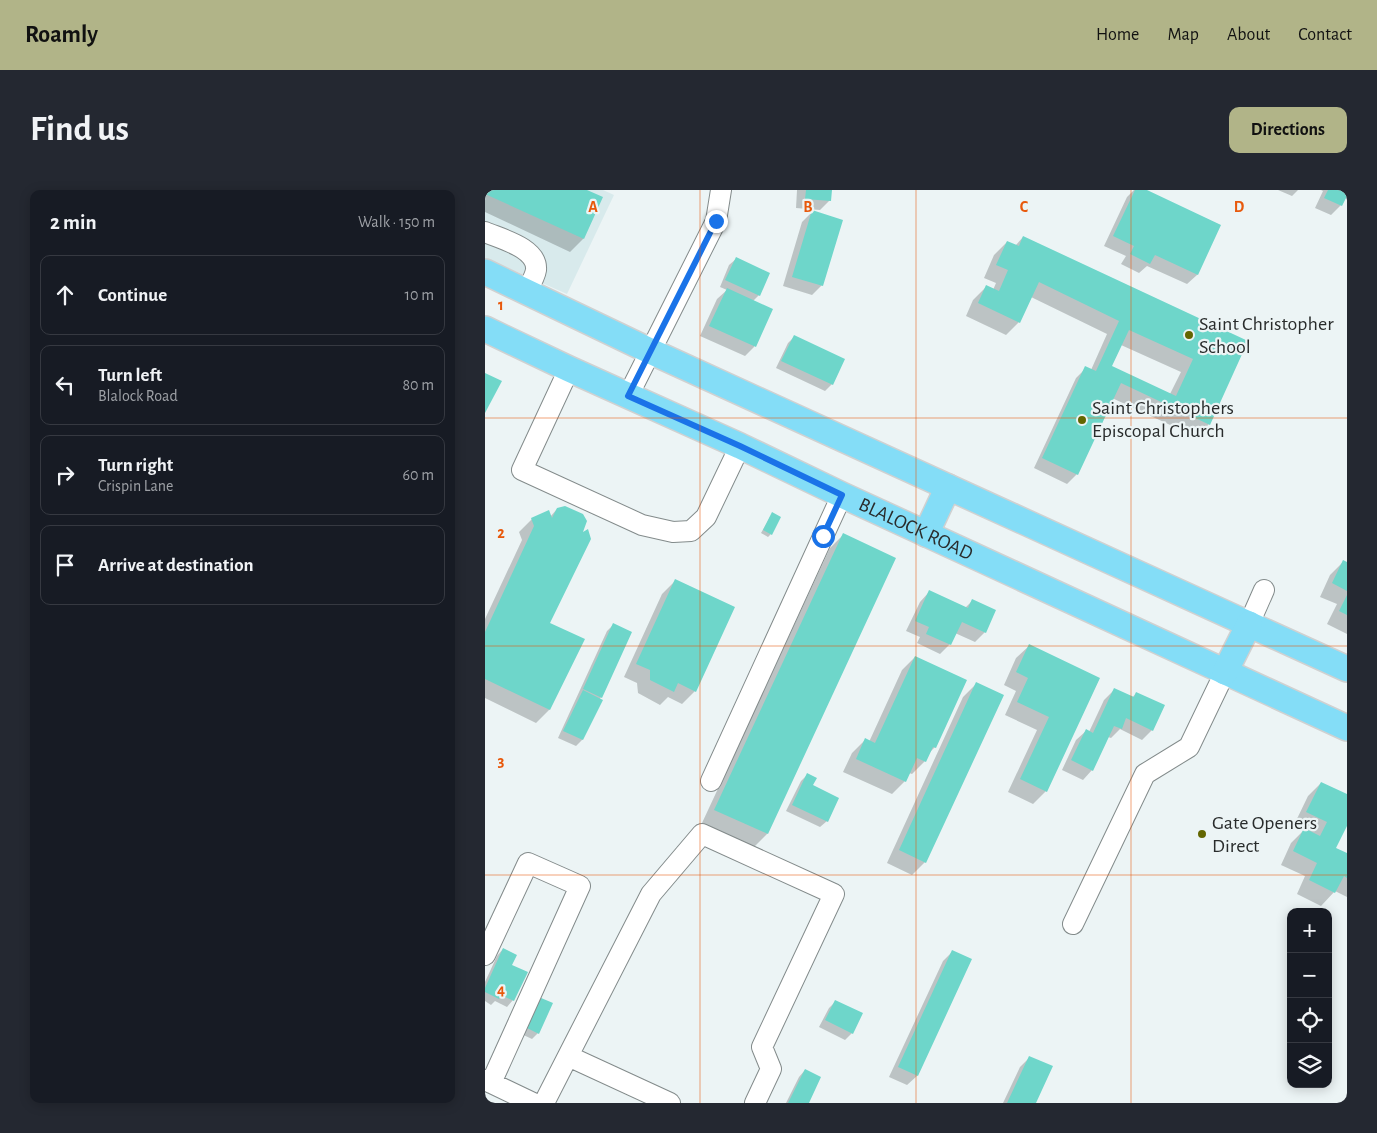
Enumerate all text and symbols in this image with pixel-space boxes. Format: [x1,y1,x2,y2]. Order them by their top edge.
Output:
text: Roamly [25,23,98,47]
text: Home [1096,26,1139,44]
text: Map [1167,26,1199,44]
text: About [1227,26,1270,44]
text: Contact [1298,26,1352,44]
button: Directions [1229,107,1347,153]
text: Find us [30,112,129,147]
text: A [588,199,598,215]
text: B [803,199,813,215]
text: C [1020,199,1029,215]
text: D [1234,199,1245,215]
route end [705,210,728,233]
text: 2 min [50,212,97,233]
text: Walk · 150 m [358,214,435,230]
icon: ahead [51,281,79,309]
text: Continue [98,286,167,305]
text: 10 m [405,287,434,303]
text: 1 [498,297,504,313]
place label: Saint Christopher School [1199,314,1334,357]
marker: Saint Christopher School [1183,329,1195,341]
text: Turn left [98,366,162,385]
icon: left [51,371,79,399]
text: 80 m [403,377,434,393]
text: Blalock Road [98,388,178,404]
place label: Saint Christophers Episcopal Church [1092,398,1234,441]
marker: Saint Christophers Episcopal Church [1076,414,1088,426]
text: Turn right [98,456,173,475]
icon: right [51,461,79,489]
text: 60 m [403,467,434,483]
text: Crispin Lane [98,478,173,494]
street label: BLALOCK ROAD [856,494,976,564]
text: 2 [497,525,505,541]
route start [812,525,835,548]
icon: arrive [51,551,79,579]
text: Arrive at destination [98,556,254,575]
text: 3 [498,753,505,769]
place label: Gate Openers Direct [1212,813,1317,856]
marker: Gate Openers Direct [1196,828,1208,840]
map controls [1287,908,1332,1088]
button: + [1287,908,1332,953]
button: − [1287,953,1332,998]
text: 4 [497,982,505,998]
button: locate [1287,998,1332,1043]
button: layers [1287,1043,1332,1088]

